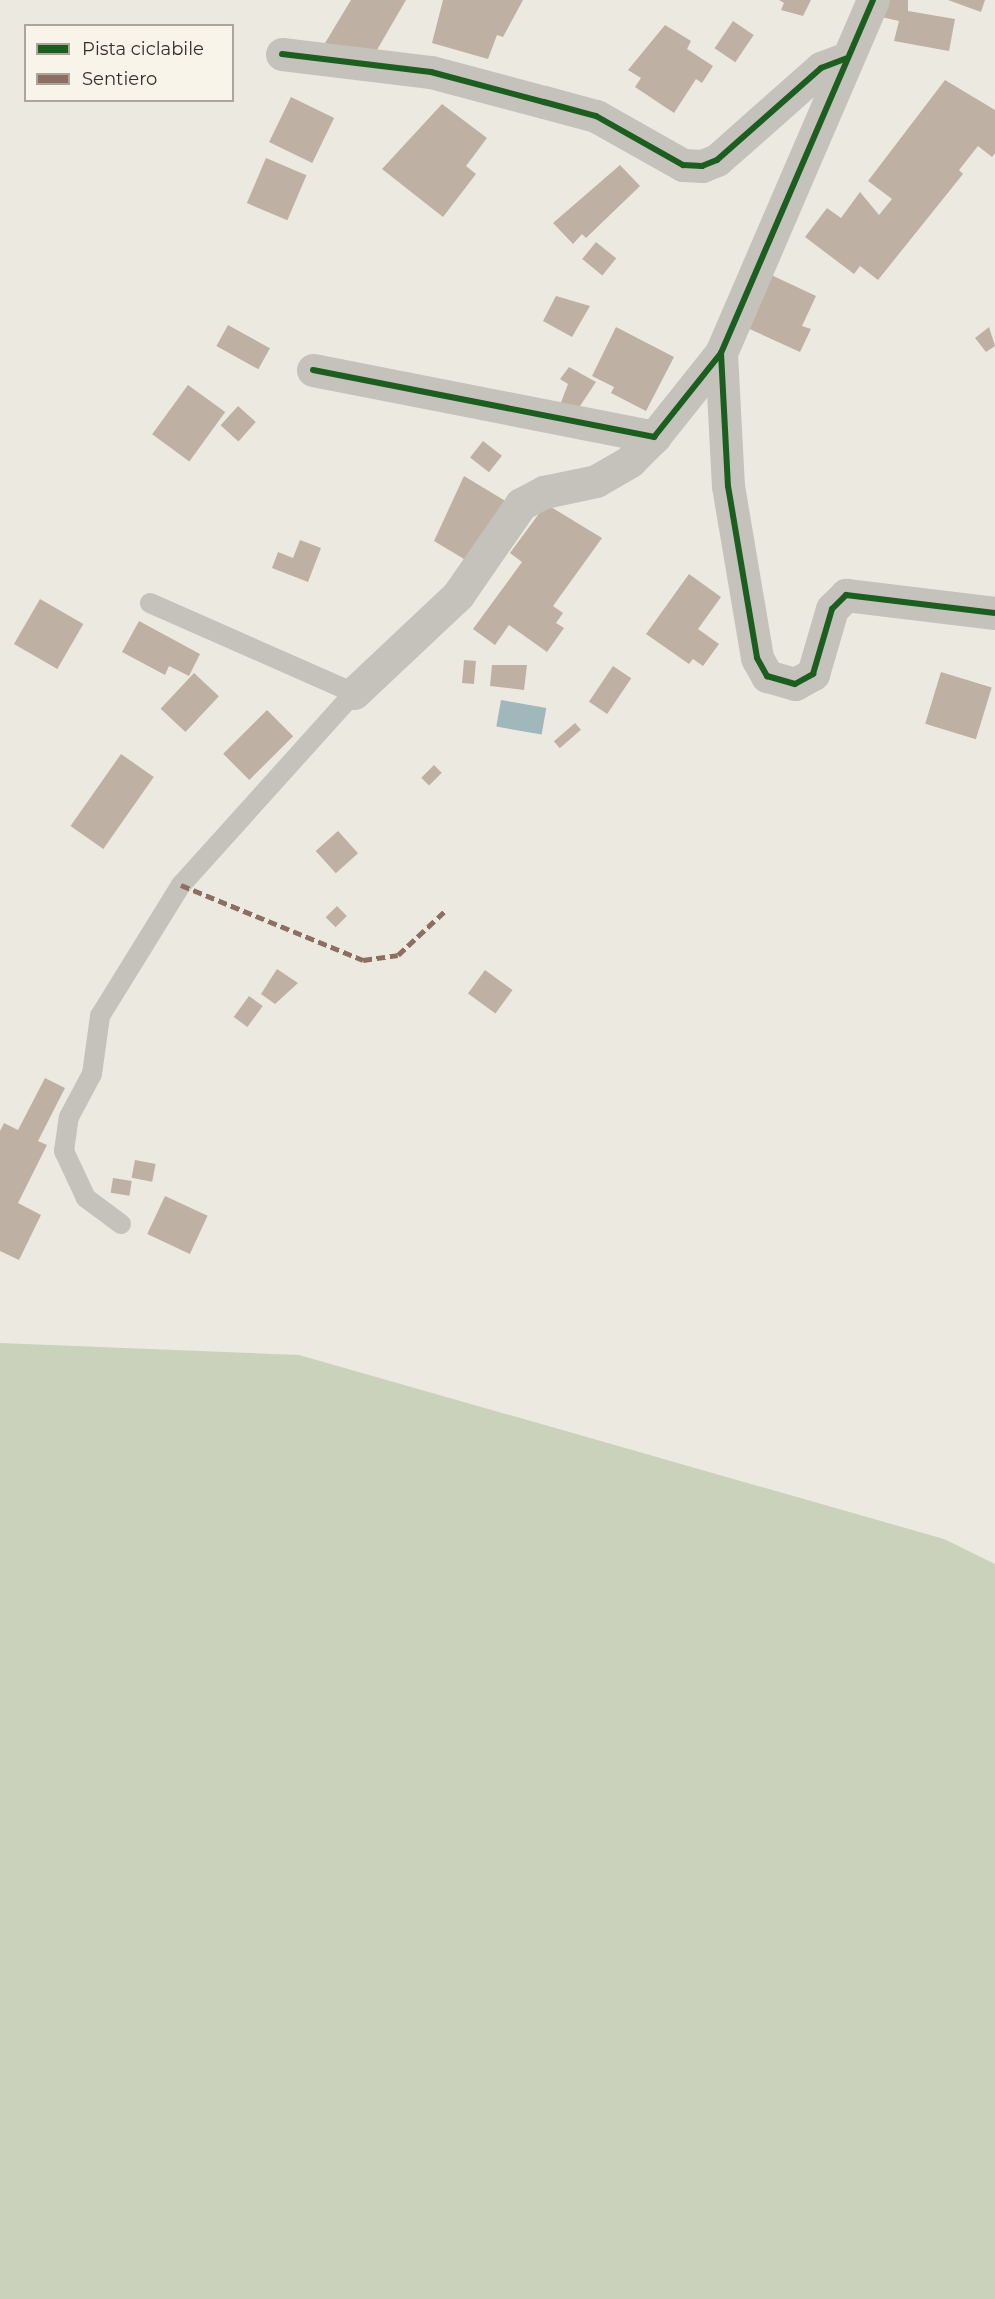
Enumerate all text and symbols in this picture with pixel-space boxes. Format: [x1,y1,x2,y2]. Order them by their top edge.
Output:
legend [24,24,234,102]
text: Pista ciclabile [82,38,204,60]
text: Sentiero [82,68,157,90]

